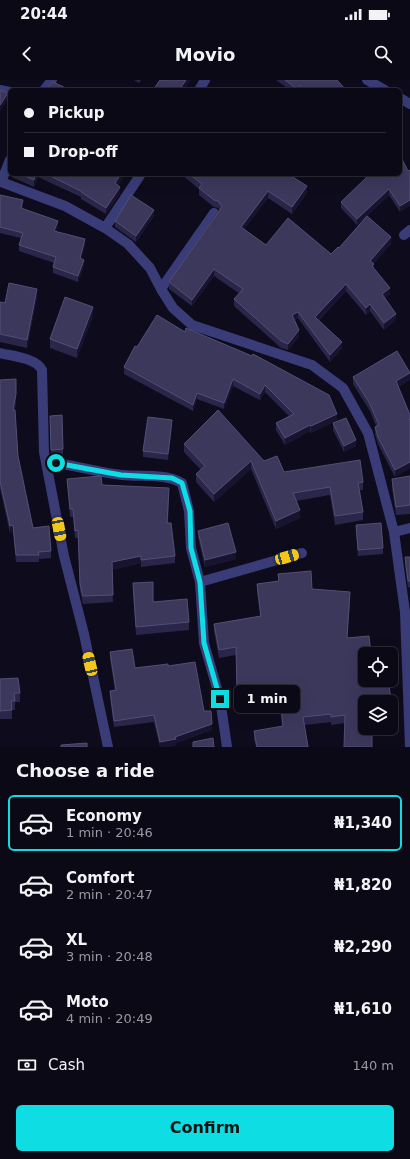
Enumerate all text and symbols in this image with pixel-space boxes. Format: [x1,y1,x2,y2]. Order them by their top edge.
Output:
text: 20:44 [20,5,68,23]
icon: back [16,43,38,65]
icon: search [372,43,394,65]
text: Movio [175,44,235,65]
text: Pickup [48,104,104,122]
text: Drop-off [48,143,118,161]
route start [47,454,65,472]
car [51,516,67,542]
car [274,548,300,566]
map controls [358,647,398,735]
button: locate [358,647,398,687]
car [81,651,99,677]
callout: 1 min [234,685,300,713]
route end [211,690,229,708]
text: 1 min [247,691,287,706]
button: layers [358,695,398,735]
text: Choose a ride [16,760,155,781]
icon: car [18,805,54,841]
text: Economy [66,807,142,825]
text: ₦1,340 [334,814,392,832]
text: 1 min · 20:46 [66,825,153,840]
icon: car [18,867,54,903]
text: Comfort [66,869,134,887]
text: ₦1,820 [334,876,392,894]
text: 2 min · 20:47 [66,887,153,902]
icon: car [18,929,54,965]
text: XL [66,931,87,949]
text: ₦2,290 [334,938,392,956]
text: 3 min · 20:48 [66,949,153,964]
icon: car [18,991,54,1027]
text: Moto [66,993,109,1011]
text: ₦1,610 [334,1000,392,1018]
text: 4 min · 20:49 [66,1011,153,1026]
icon: cash [16,1054,38,1076]
text: Cash [48,1056,85,1074]
text: 140 m [352,1058,394,1073]
button: Confirm [16,1105,394,1151]

